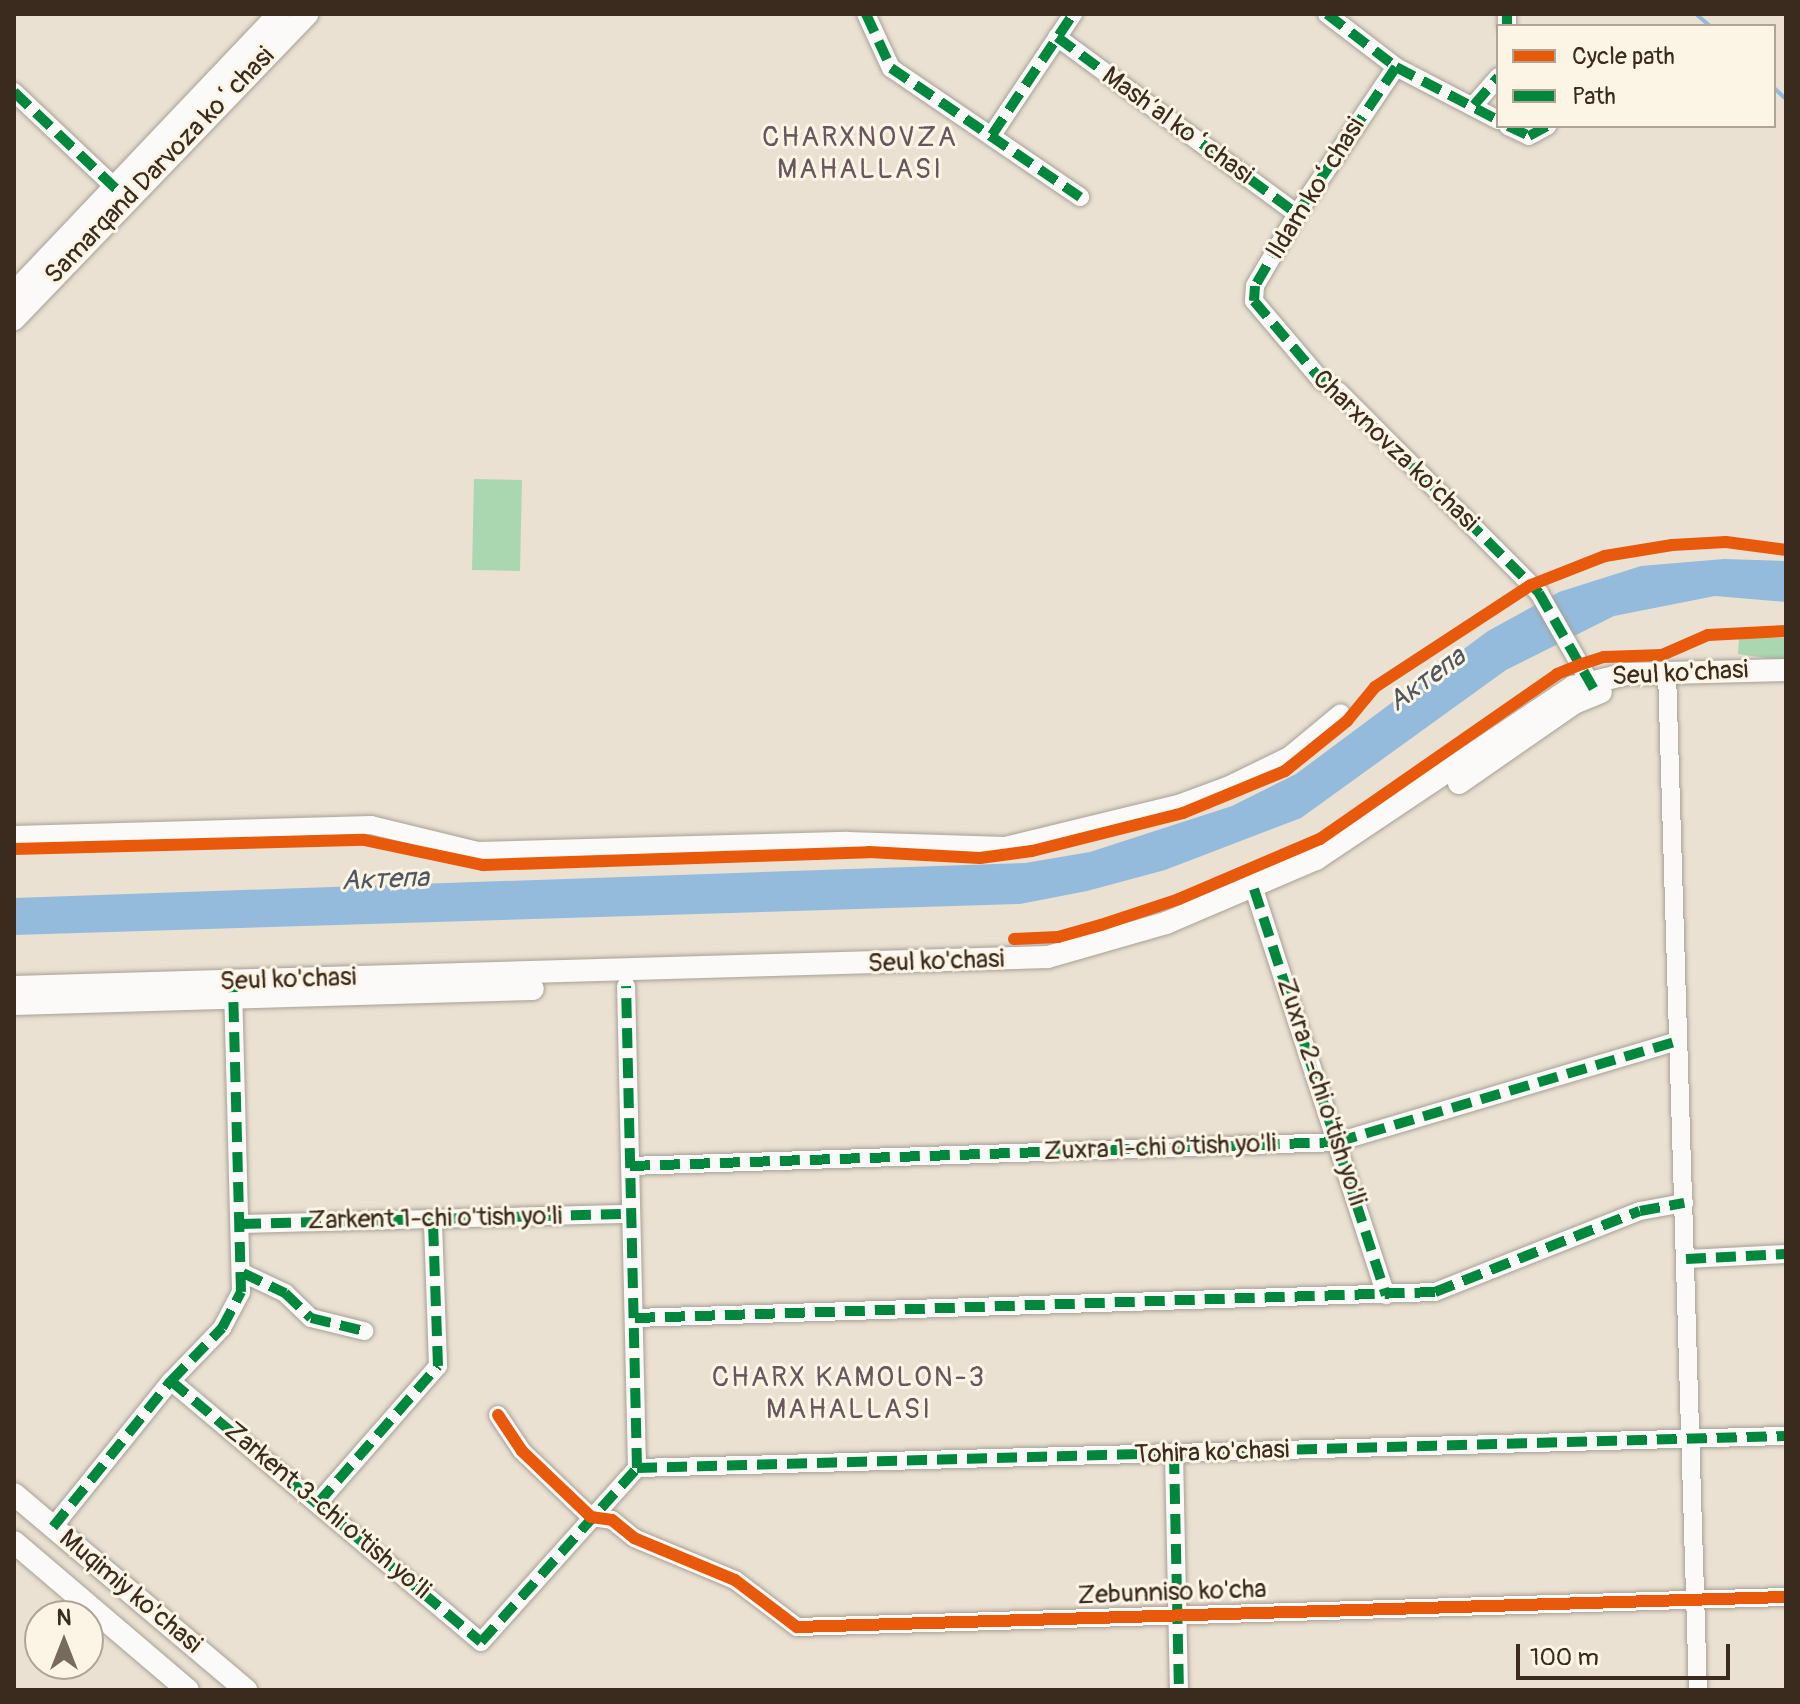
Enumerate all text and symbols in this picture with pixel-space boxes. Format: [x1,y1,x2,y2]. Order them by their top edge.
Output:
legend [1496,24,1776,128]
street label: Samarqand Darvoza koʻchasi [39,41,281,291]
text: Cycle path [1572,42,1675,71]
street label: Mashʼal koʻchasi [1096,61,1258,191]
text: Path [1572,82,1616,111]
street label: Ildam koʻchasi [1260,112,1372,266]
district label: CHARXNOVZA MAHALLASI [762,121,958,187]
street label: Charxnovza ko'chasi [1306,364,1484,538]
water label: Актепа [1382,641,1472,719]
street label: Seul ko'chasi [1611,655,1749,693]
water label: Актепа [341,862,429,898]
street label: Seul ko'chasi [867,944,1005,980]
street label: Seul ko'chasi [219,962,357,998]
street label: Zuxra 2-chi o'tish yo'li [1270,974,1372,1210]
street label: Zuxra 1-chi o'tish yo'li [1043,1128,1277,1168]
street label: Zarkent 1-chi o'tish yo'li [307,1201,563,1237]
district label: CHARX KAMOLON-3 MAHALLASI [712,1361,986,1427]
street label: Zarkent 3-chi o'tish yo'li [218,1416,436,1606]
street label: Tohira ko'chasi [1134,1435,1290,1471]
street label: Muqimiy ko'chasi [53,1523,207,1661]
street label: Zebunniso ko'cha [1077,1574,1267,1612]
north arrow [24,1600,104,1680]
text: N [57,1604,71,1632]
scale bar [1520,1628,1734,1678]
text: 100 m [1530,1643,1599,1672]

